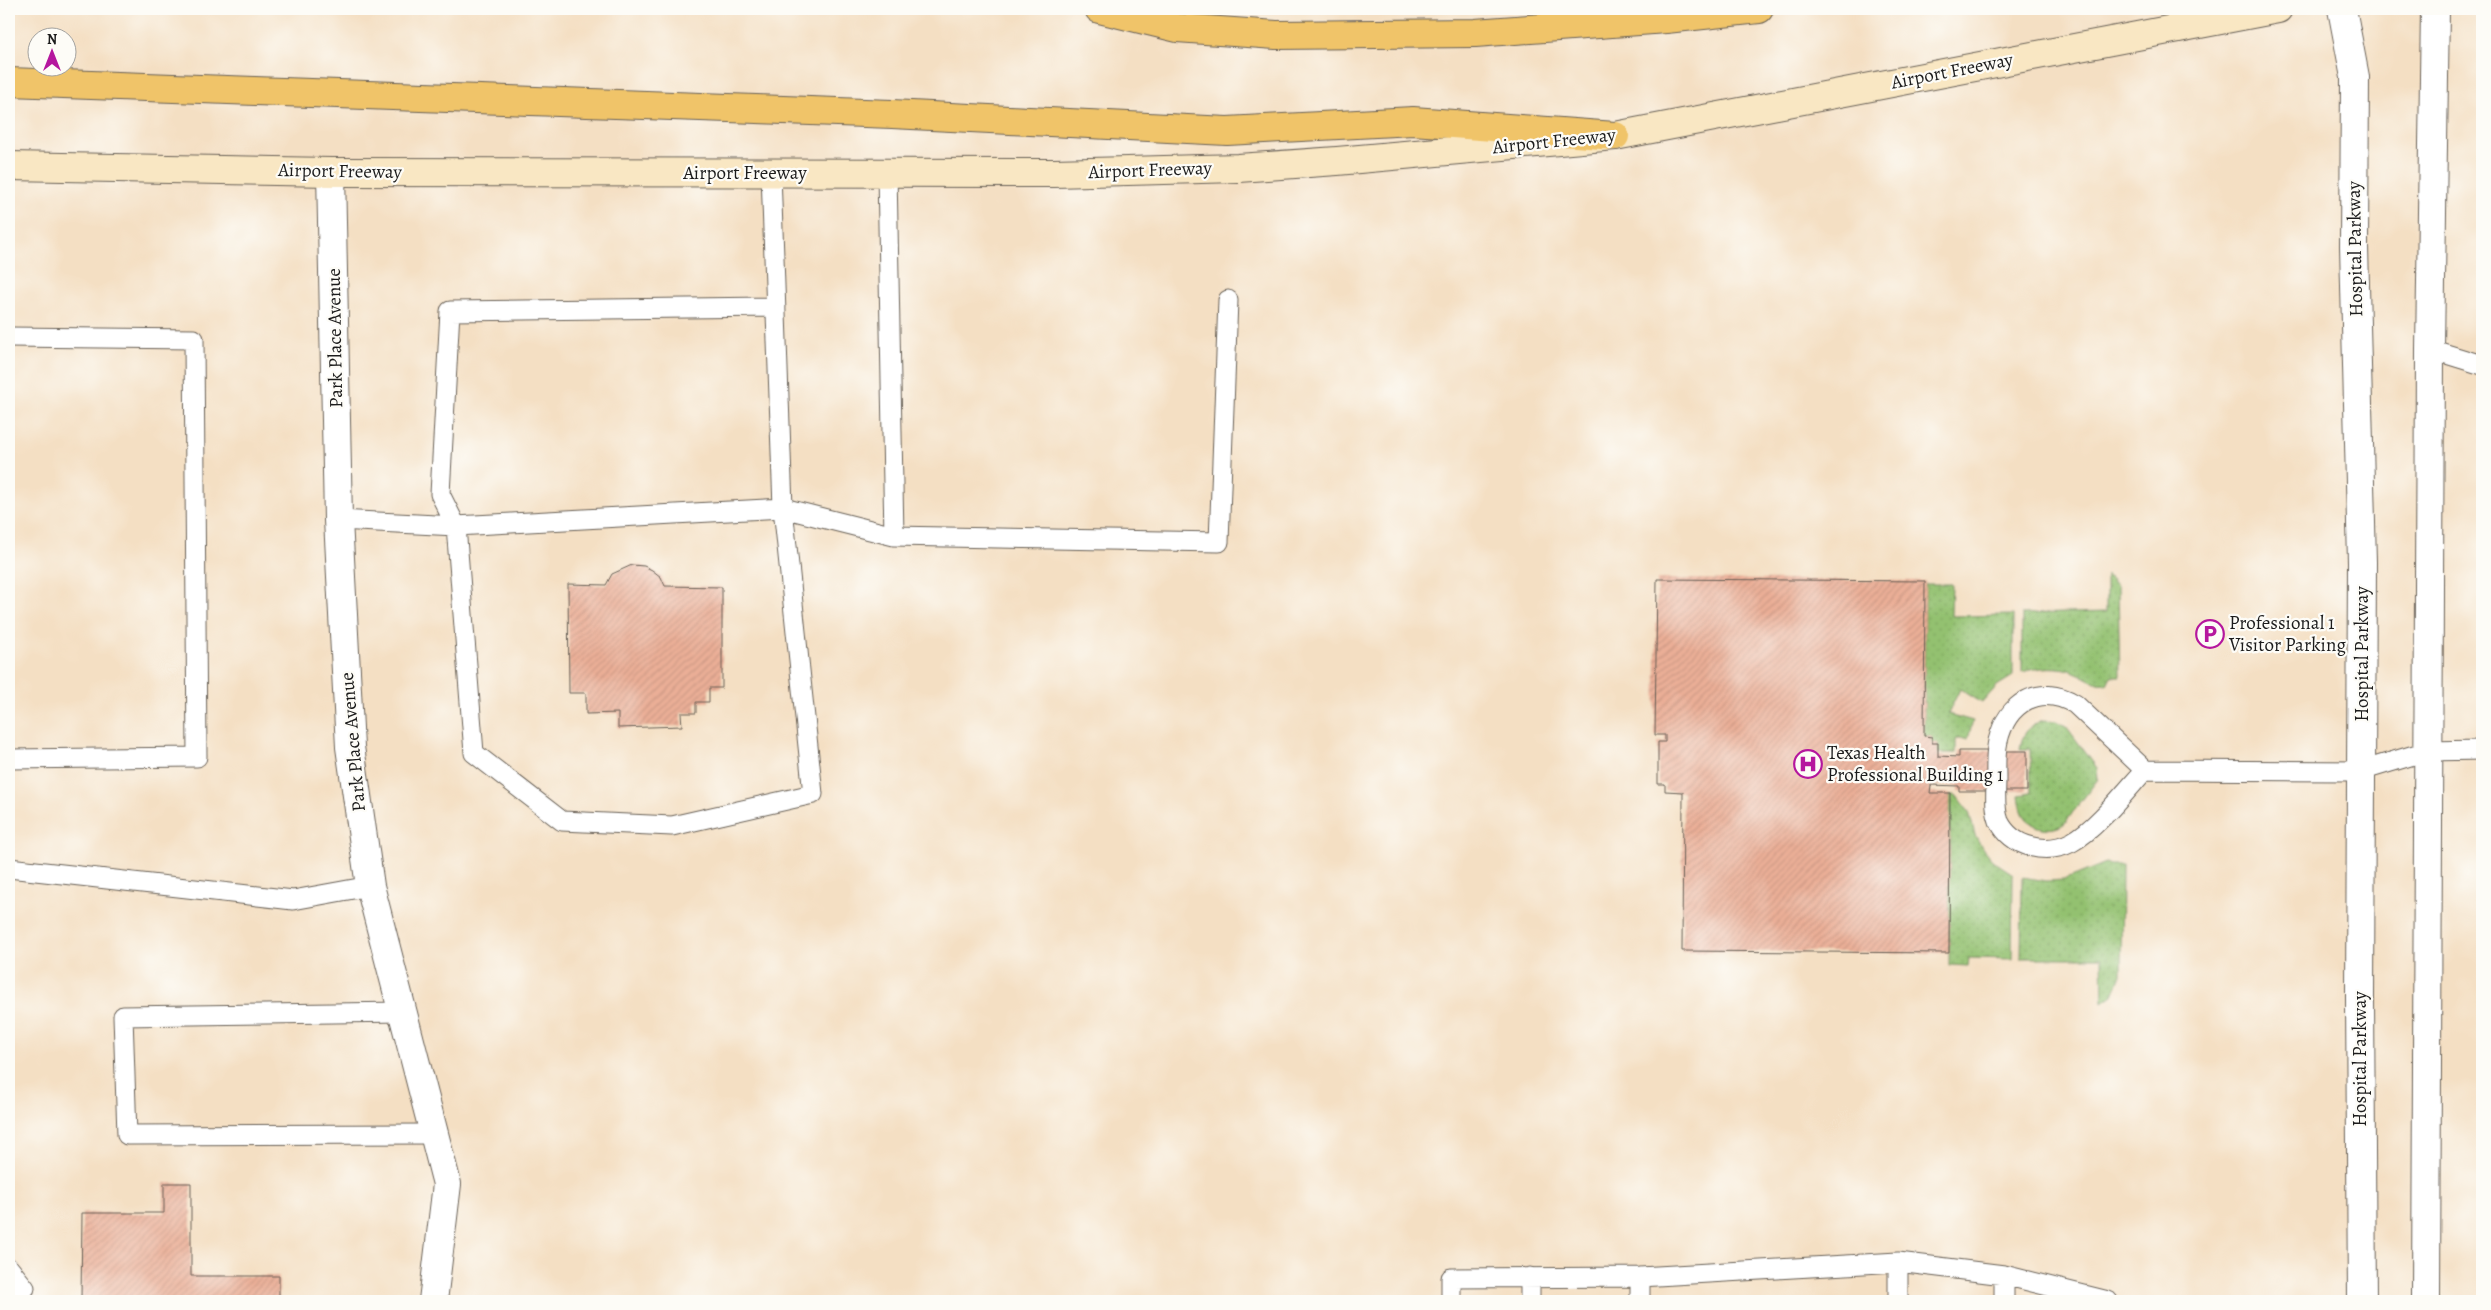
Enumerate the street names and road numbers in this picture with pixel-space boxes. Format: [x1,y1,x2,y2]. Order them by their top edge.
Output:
street label: Airport Freeway [1888,46,2016,96]
street label: Airport Freeway [1490,122,1617,160]
street label: Airport Freeway [1087,155,1213,185]
street label: Airport Freeway [277,157,403,185]
street label: Airport Freeway [682,160,807,186]
street label: Hospital Parkway [2341,180,2369,317]
street label: Park Place Avenue [321,268,349,408]
street label: Hospital Parkway [2349,586,2375,722]
street label: Park Place Avenue [334,671,372,813]
street label: Hospital Parkway [2347,991,2373,1127]

